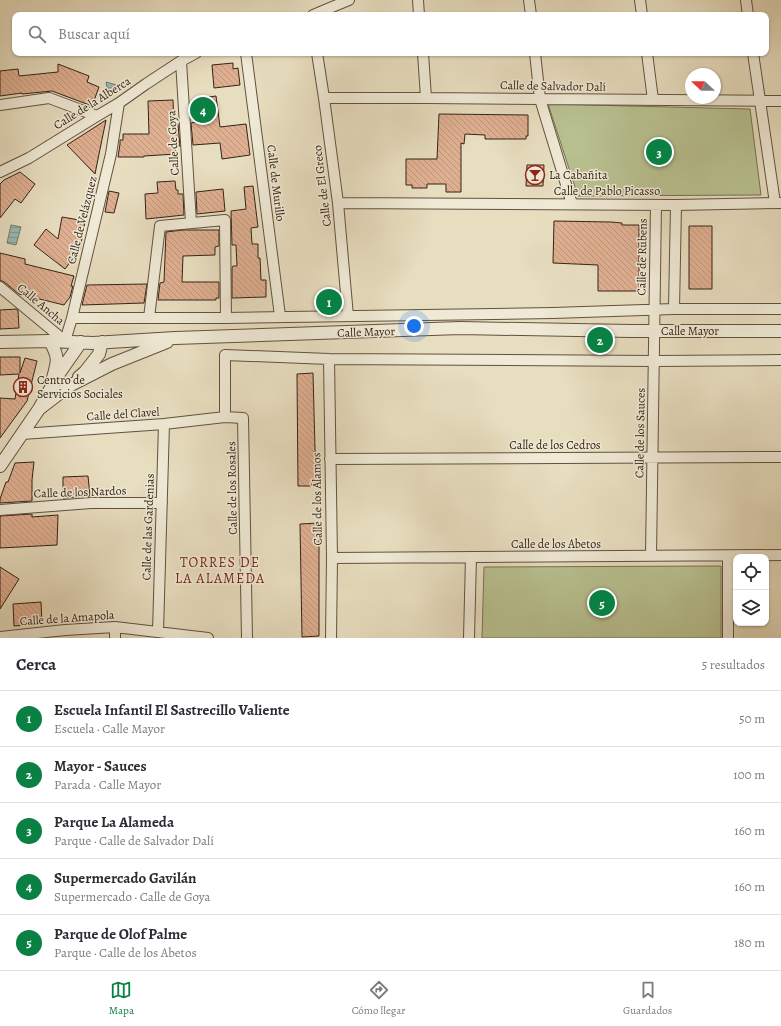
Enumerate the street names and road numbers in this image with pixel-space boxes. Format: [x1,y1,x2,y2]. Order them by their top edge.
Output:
street label: Calle de la Alberca [50,73,134,133]
street label: Calle de Salvador Dalí [500,77,606,95]
street label: Calle de Goya [163,110,183,176]
street label: Calle de Murillo [263,144,289,222]
street label: Calle de El Greco [309,144,335,228]
street label: Calle de Velázquez [63,174,101,266]
street label: Calle de Pablo Picasso [554,183,660,199]
street label: Calle de Rubens [633,218,651,296]
street label: Calle Ancha [14,280,68,329]
street label: Calle Mayor [337,323,396,341]
street label: Calle Mayor [661,323,719,339]
street label: Calle de los Sauces [631,388,649,478]
street label: Calle del Clavel [86,403,160,425]
street label: Calle de los Cedros [509,437,601,453]
street label: Calle de los Rosales [223,441,241,535]
street label: Calle de los Álamos [308,452,326,546]
street label: Calle de las Gardenias [138,473,158,581]
street label: Calle de los Nardos [33,482,127,502]
street label: Calle de los Abetos [511,536,601,552]
street label: Calle de la Amapola [19,607,115,629]

